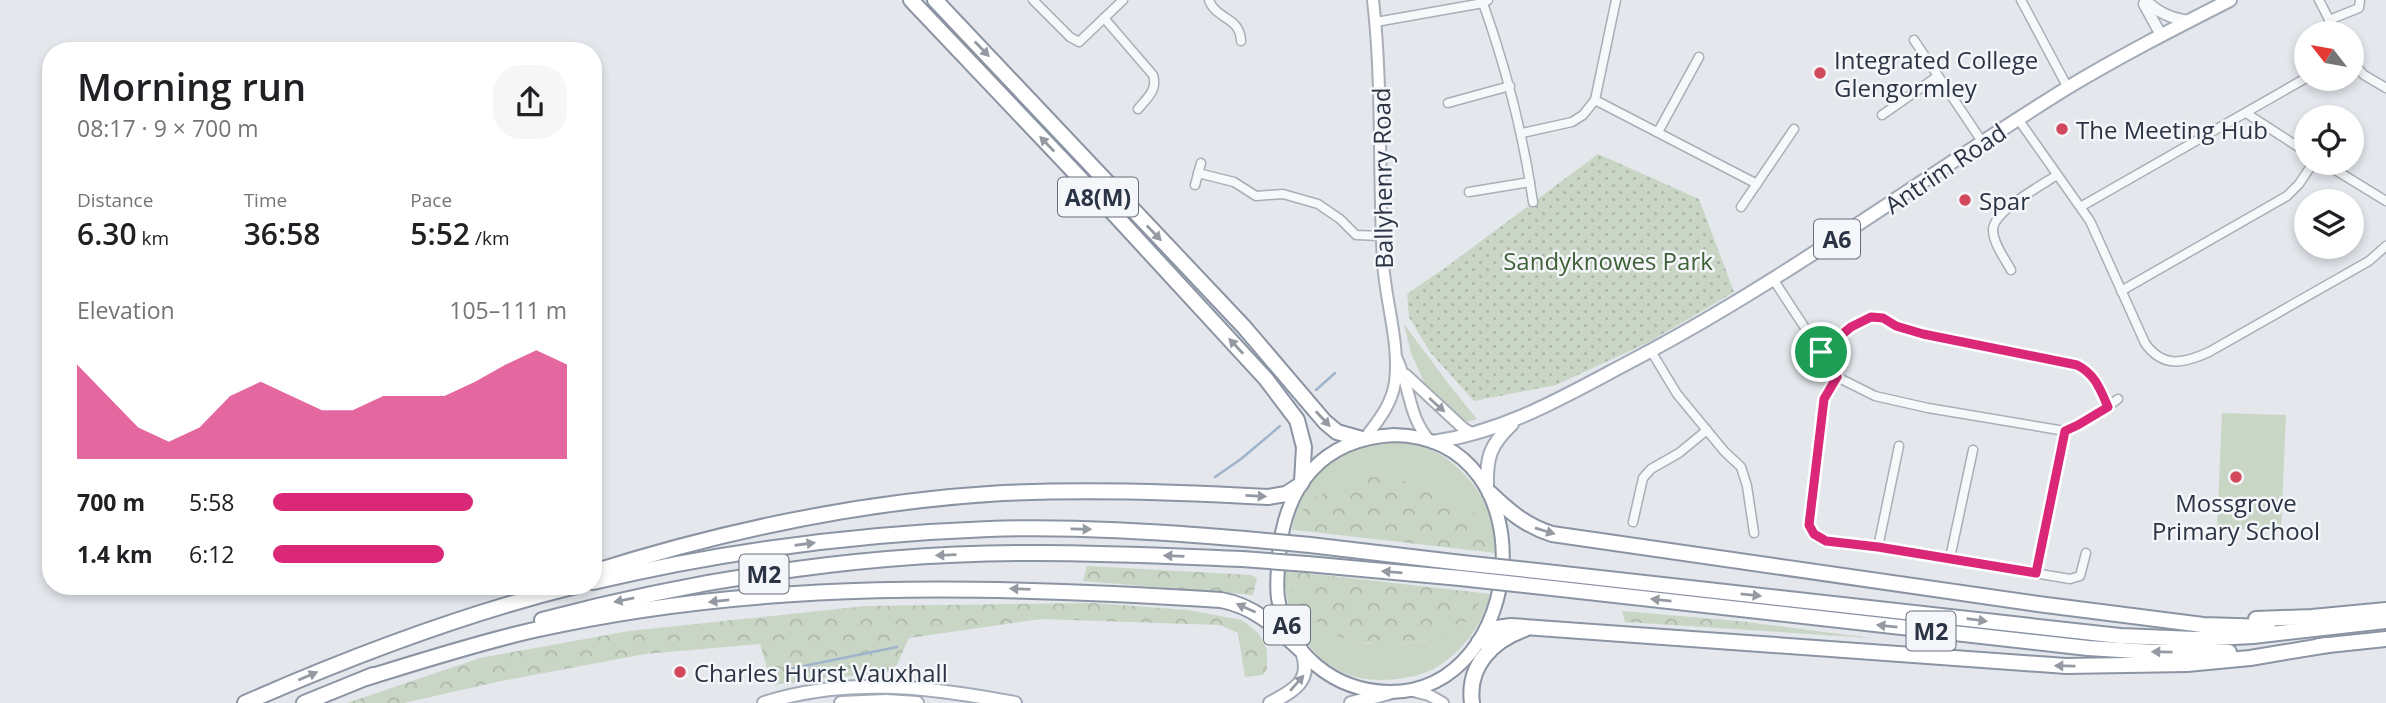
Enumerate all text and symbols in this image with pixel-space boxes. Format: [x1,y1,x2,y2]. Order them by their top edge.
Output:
north arrow [2294,21,2364,91]
map controls [2294,21,2364,259]
one-way arrow [973,41,990,58]
place label: Integrated College Glengormley [1834,43,2038,104]
text: Morning run [77,60,306,112]
button: share [493,65,567,139]
marker: Integrated College Glengormley [1812,65,1828,81]
street label: Ballyhenry Road [1364,87,1400,269]
button: locate [2294,105,2364,175]
text: 08:17 · 9 × 700 m [77,112,259,144]
place label: The Meeting Hub [2076,113,2268,146]
street label: Antrim Road [1878,115,2012,221]
marker: The Meeting Hub [2054,121,2070,137]
one-way arrow [1040,136,1056,153]
road number: A8(M) [1058,178,1138,216]
place label: Spar [1979,184,2030,217]
text: Distance [77,187,153,213]
text: Time [244,187,287,213]
text: Pace [410,187,452,213]
button: layers [2294,189,2364,259]
marker: Spar [1957,192,1973,208]
text: 6.30 [77,213,137,254]
text: 36:58 [244,213,321,254]
text: 5:52 [410,213,470,254]
road number: A6 [1814,220,1860,258]
one-way arrow [1146,224,1162,241]
text: km [137,225,169,251]
text: /km [470,225,510,251]
park label: Sandyknowes Park [1503,244,1713,277]
text: Elevation [77,294,175,326]
text: 105–111 m [449,294,567,326]
pin [1791,322,1851,382]
icon: arrive [1802,333,1840,371]
one-way arrow [1228,337,1244,355]
one-way arrow [1428,397,1445,413]
one-way arrow [1315,410,1331,428]
marker: Mossgrove Primary School [2228,469,2244,485]
text: 700 m [77,486,145,518]
text: 5:58 [189,486,235,518]
place label: Mossgrove Primary School [2152,486,2320,547]
one-way arrow [1245,491,1267,502]
one-way arrow [1070,524,1092,535]
one-way arrow [1535,526,1556,537]
text: 1.4 km [77,538,153,570]
text: 6:12 [189,538,235,570]
one-way arrow [794,538,816,549]
one-way arrow [935,550,957,561]
one-way arrow [1162,550,1184,561]
road number: M2 [740,554,788,594]
one-way arrow [1381,566,1403,577]
one-way arrow [1008,584,1030,595]
one-way arrow [1741,589,1763,600]
one-way arrow [613,594,635,605]
one-way arrow [1650,595,1672,606]
one-way arrow [708,596,730,607]
one-way arrow [1235,602,1256,613]
road number: A6 [1264,606,1310,645]
road number: M2 [1906,611,1955,650]
one-way arrow [1967,615,1989,626]
one-way arrow [1876,620,1898,631]
one-way arrow [2151,646,2173,658]
place label: Charles Hurst Vauxhall [694,656,948,689]
one-way arrow [2054,660,2076,672]
marker: Charles Hurst Vauxhall [672,664,688,680]
one-way arrow [297,670,318,681]
one-way arrow [1290,674,1305,692]

